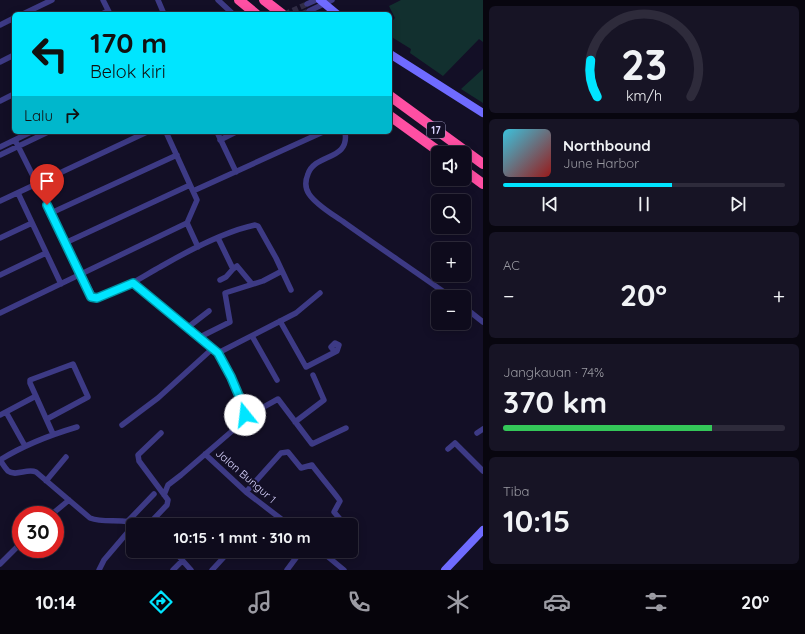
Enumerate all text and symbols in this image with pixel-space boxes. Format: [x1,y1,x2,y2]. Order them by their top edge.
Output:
text: 170 m [90,25,167,60]
icon: left [24,28,76,80]
text: 23 [621,38,667,90]
text: Belok kiri [90,60,166,83]
text: km/h [626,87,662,105]
icon: right [61,104,83,126]
text: Lalu [24,106,53,125]
road number: 17 [427,122,445,138]
text: Northbound [563,136,651,155]
map controls [431,146,471,330]
button: sound [431,146,471,186]
text: June Harbor [563,155,639,171]
pin [30,164,64,205]
icon: arrive [36,170,58,192]
icon: previous [539,193,561,215]
icon: pause [633,193,655,215]
icon: next [727,193,749,215]
button: search [431,194,471,234]
button: + [431,242,471,282]
text: AC [503,257,520,273]
text: 20° [620,276,667,314]
text: − [503,282,514,310]
text: + [773,282,785,310]
button: − [431,290,471,330]
text: Jangkauan · 74% [503,364,604,380]
text: 370 km [503,383,607,421]
position arrow [224,394,266,436]
street label: Jalan Bungur 1 [213,446,279,506]
text: Tiba [503,483,529,499]
text: 10:15 [503,502,570,540]
speed limit sign: 30 [12,506,64,558]
text: 10:15 · 1 mnt · 310 m [173,528,311,547]
icon: directions [147,588,175,616]
icon: music [246,588,274,616]
icon: phone [345,588,373,616]
icon: climate [444,588,472,616]
icon: car [543,588,571,616]
icon: filters [642,588,670,616]
text: 10:14 [36,591,76,614]
text: 20° [741,591,769,614]

